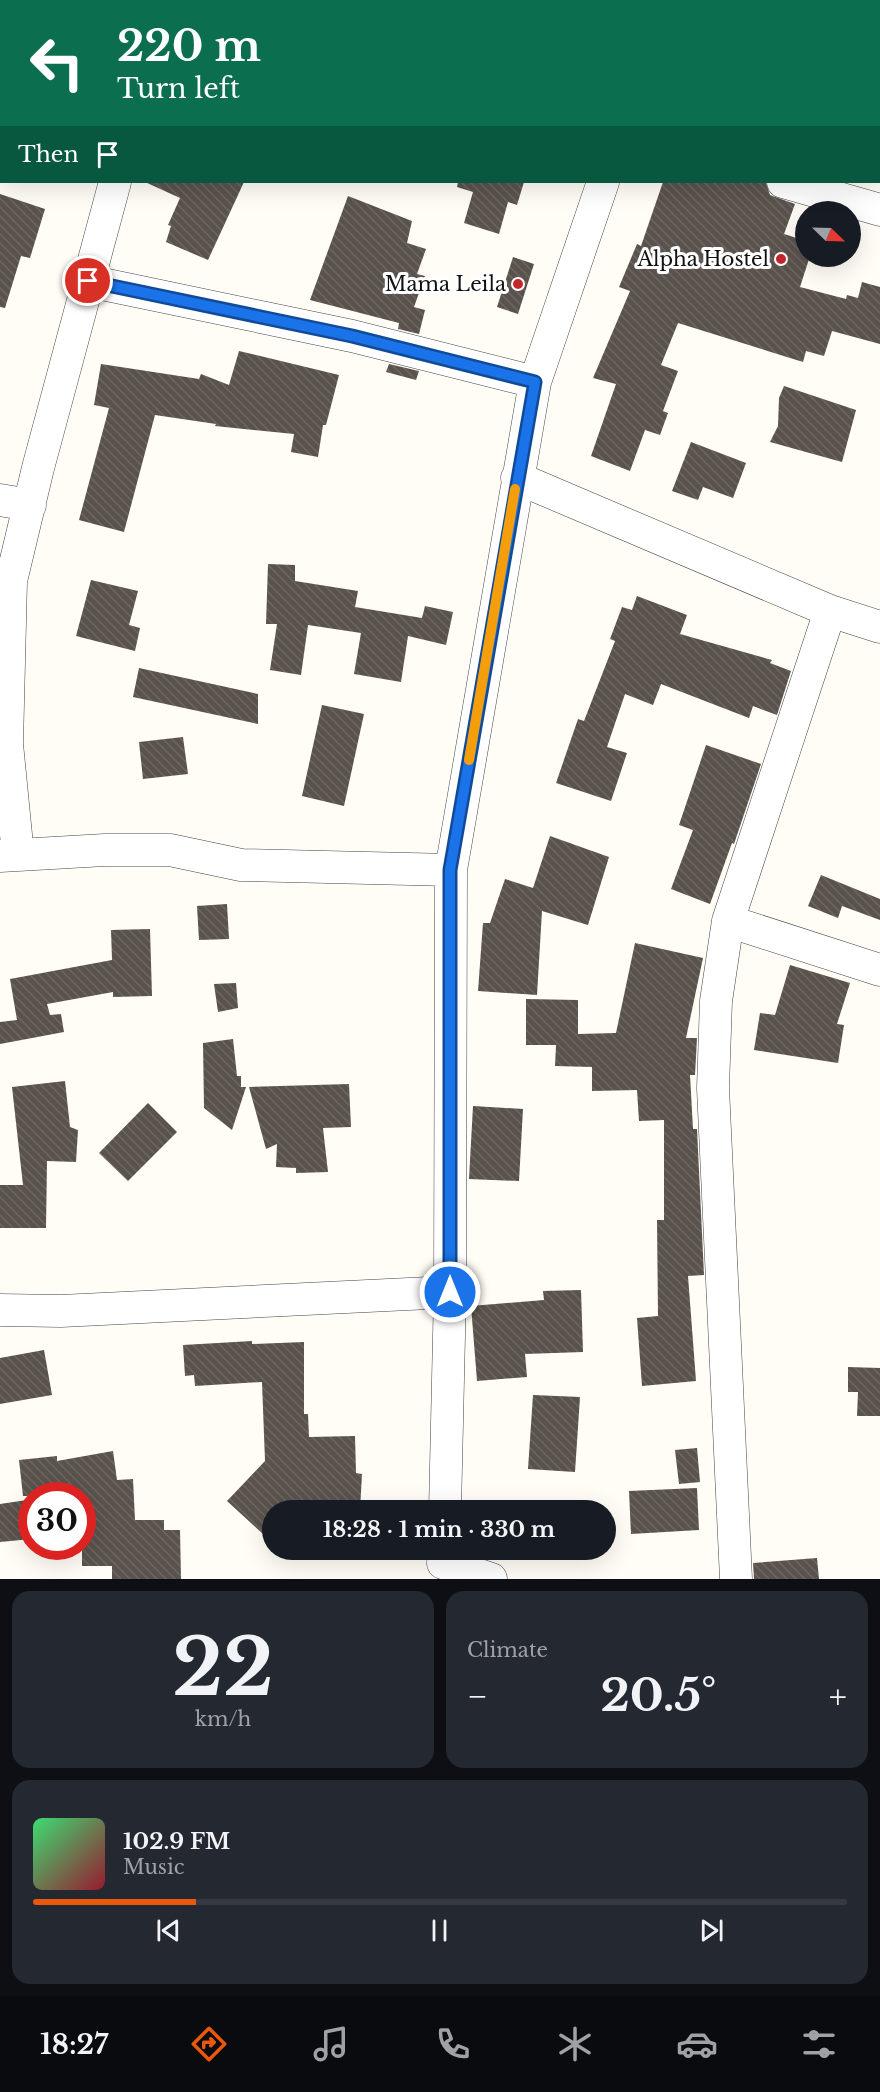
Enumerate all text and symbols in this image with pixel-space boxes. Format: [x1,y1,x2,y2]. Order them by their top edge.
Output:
text: 220 m [117,20,261,72]
icon: left [18,24,96,102]
text: Turn left [117,72,240,105]
icon: arrive [91,138,124,171]
text: Then [18,141,79,168]
north arrow [795,201,861,267]
map controls [795,201,861,267]
place label: Alpha Hostel [636,247,769,271]
marker: Alpha Hostel [774,252,788,266]
pin [62,255,113,306]
icon: arrive [71,264,104,297]
place label: Mama Leila [385,272,507,296]
marker: Mama Leila [511,277,525,291]
position arrow [418,1260,482,1324]
speed limit sign: 30 [18,1482,96,1560]
text: 18:28 · 1 min · 330 m [323,1516,555,1543]
text: 22 [172,1619,274,1716]
text: Climate [467,1638,548,1662]
text: 20.5° [600,1667,716,1723]
text: − [467,1676,488,1717]
text: + [829,1676,847,1717]
text: km/h [195,1707,251,1731]
text: 102.9 FM [123,1828,230,1855]
text: Music [123,1855,184,1879]
icon: previous [152,1914,185,1947]
icon: pause [423,1914,456,1947]
icon: next [695,1914,728,1947]
icon: directions [188,2023,230,2065]
icon: music [310,2023,352,2065]
icon: phone [432,2023,474,2065]
icon: climate [554,2023,596,2065]
icon: car [676,2023,718,2065]
icon: filters [798,2023,840,2065]
text: 18:27 [40,2028,108,2061]

